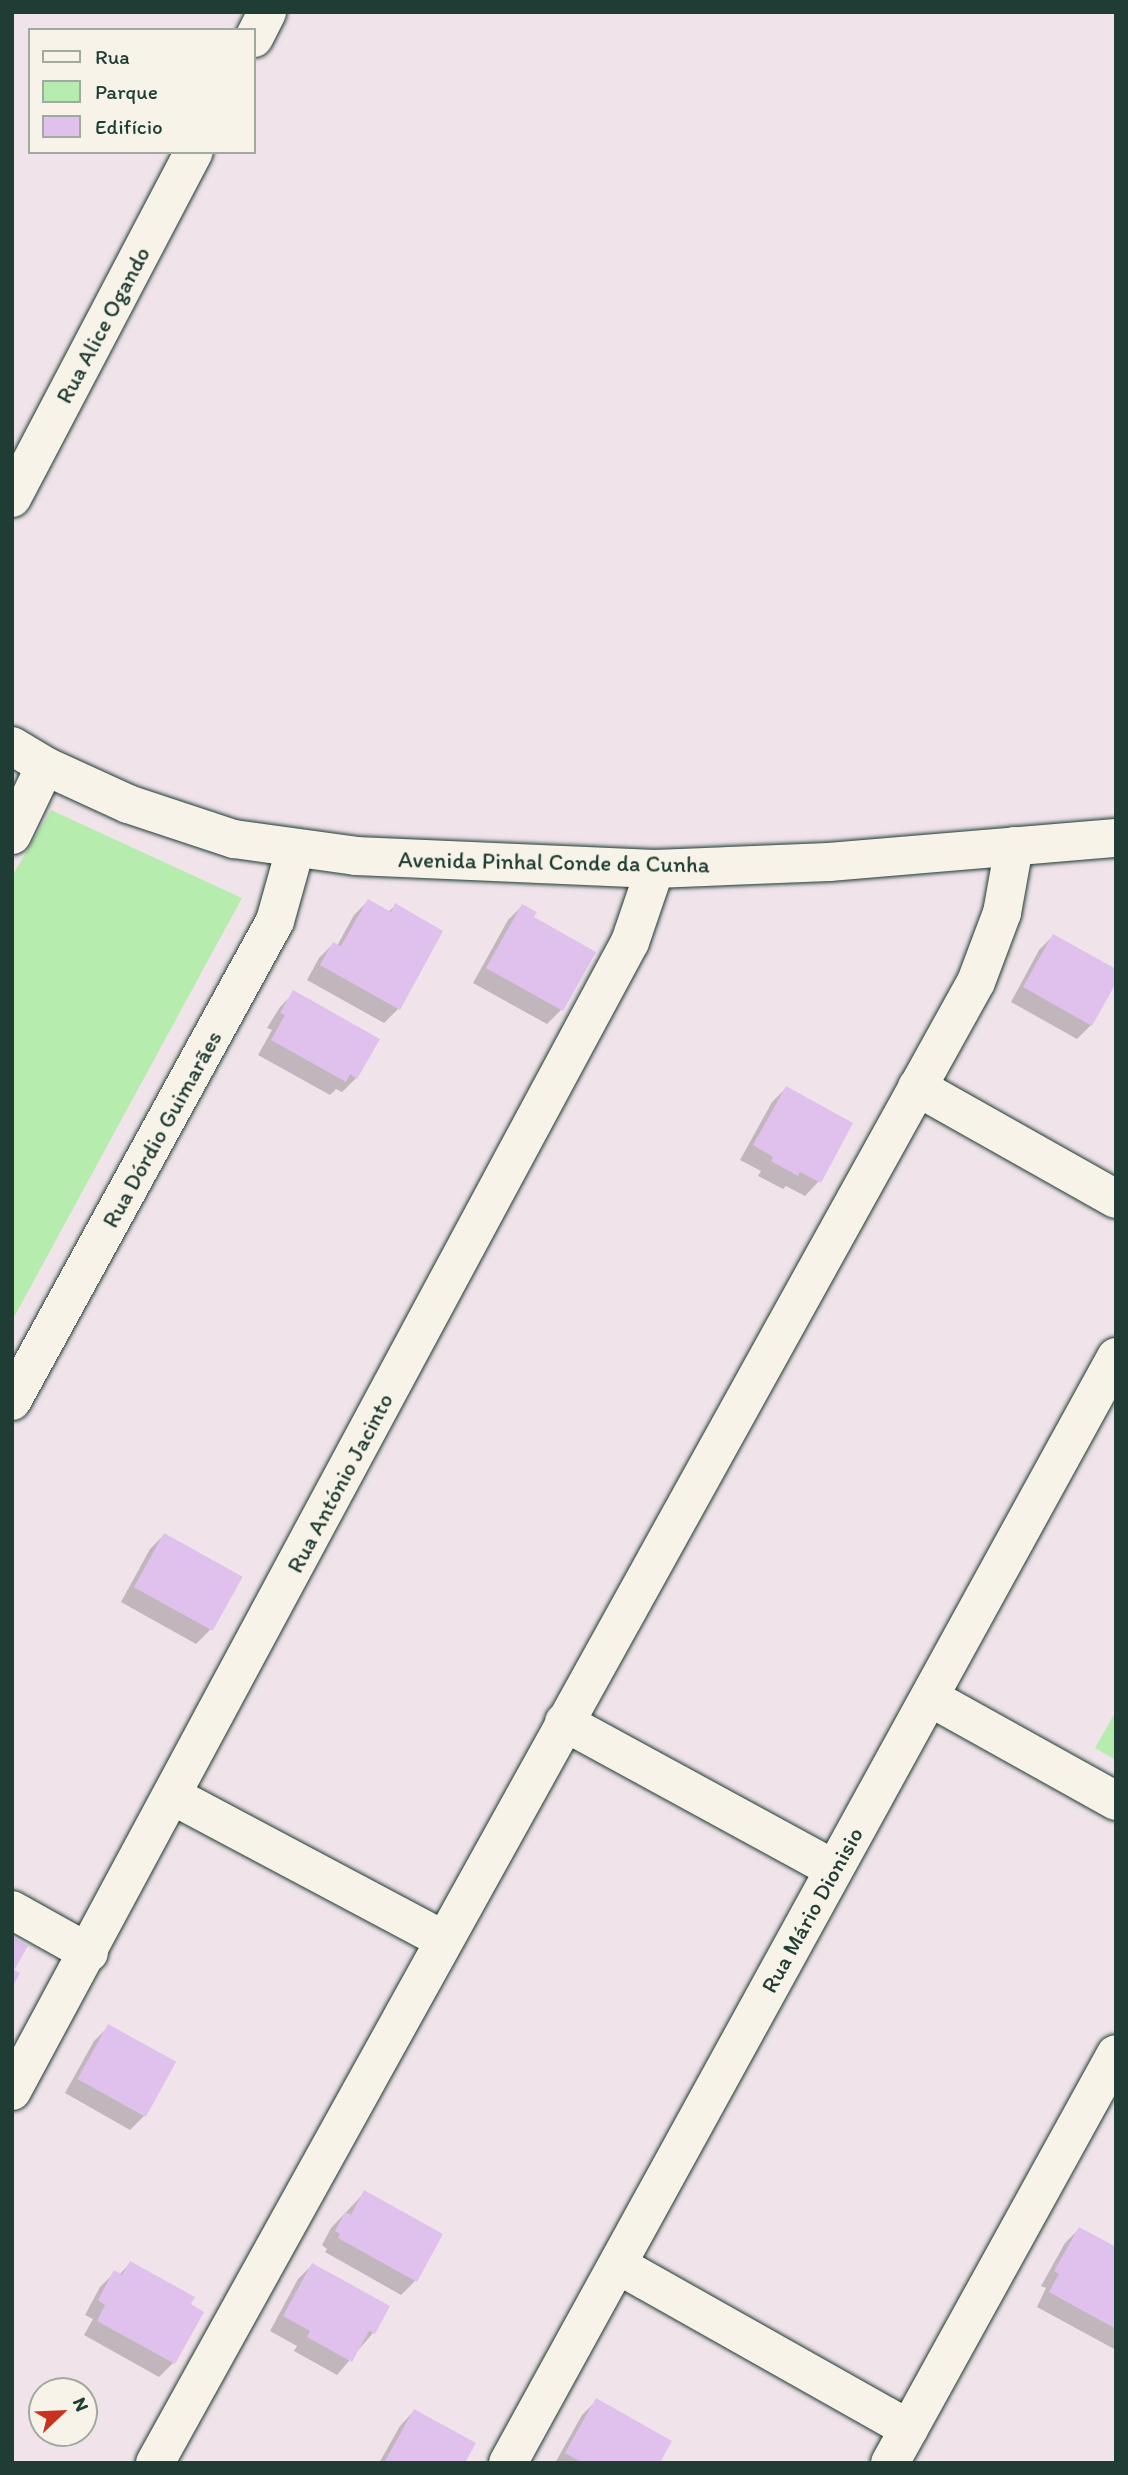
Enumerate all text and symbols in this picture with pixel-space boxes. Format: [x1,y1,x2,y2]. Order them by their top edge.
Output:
legend [28,28,256,154]
text: Rua [95,44,130,69]
text: Parque [95,79,158,104]
text: Edifício [95,114,163,139]
street label: Rua Alice Ogando [50,242,156,408]
street label: Avenida Pinhal Conde da Cunha [398,845,710,879]
street label: Rua Dórdio Guimarães [96,1025,228,1233]
street label: Rua António Jacinto [281,1389,399,1577]
street label: Rua Mário Dionisio [755,1823,869,1997]
north arrow [28,2377,98,2447]
text: N [68,2394,94,2415]

